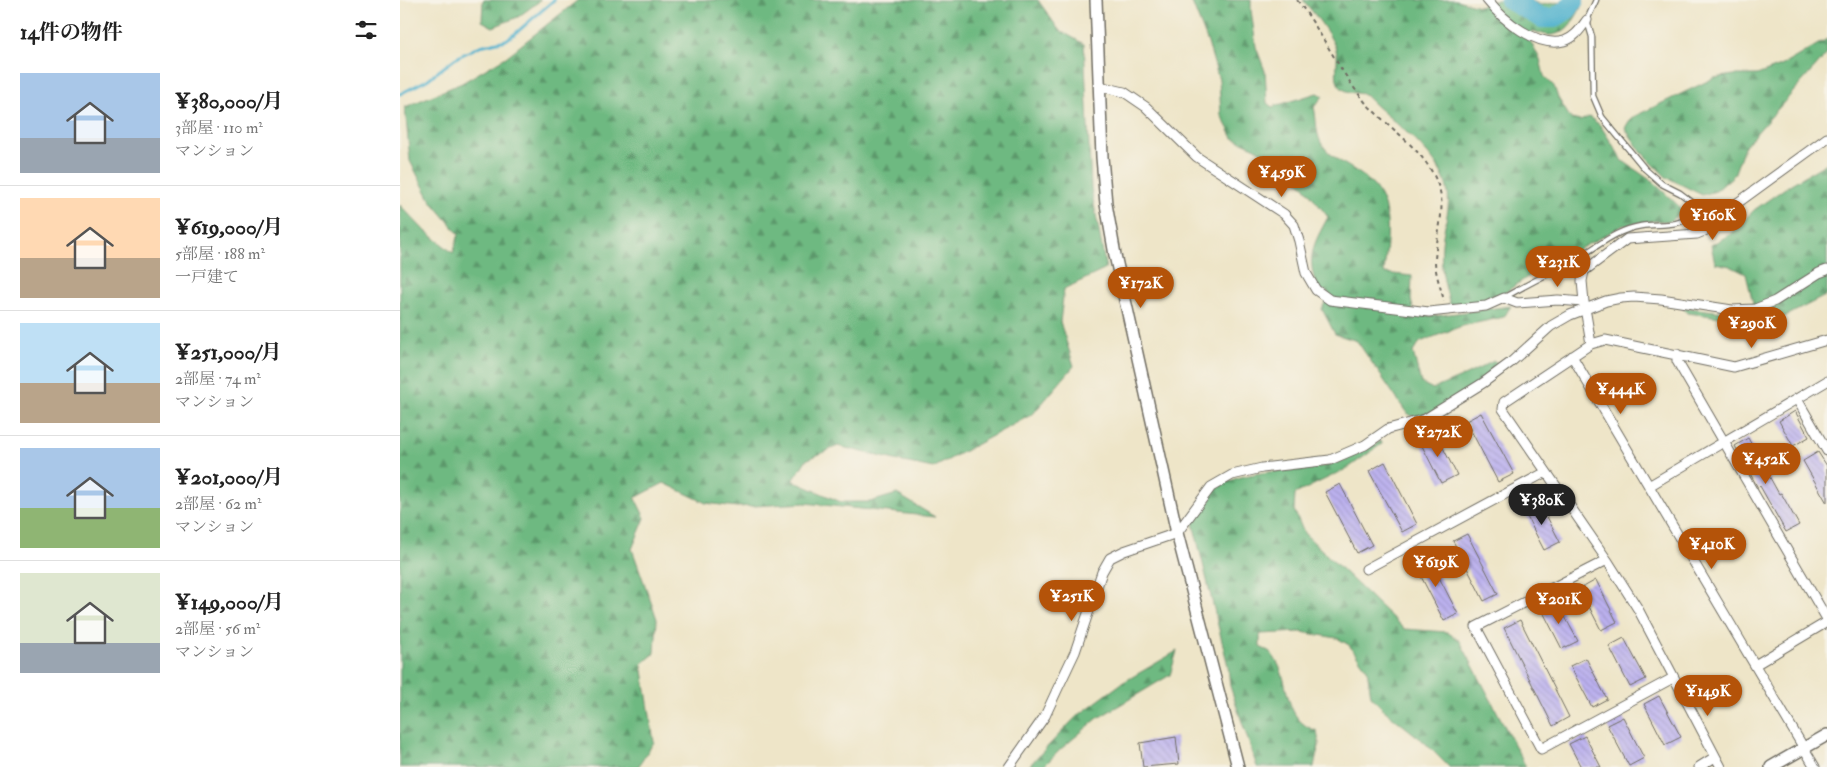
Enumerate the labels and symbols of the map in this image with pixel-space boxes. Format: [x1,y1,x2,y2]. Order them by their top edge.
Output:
pin: ¥459K [1247,156,1317,198]
pin: ¥160K [1678,198,1748,241]
pin: ¥231K [1523,246,1593,288]
pin: ¥172K [1106,266,1176,309]
pin: ¥290K [1717,306,1787,349]
pin: ¥444K [1586,372,1656,415]
pin: ¥272K [1403,416,1473,458]
pin: ¥452K [1731,442,1801,485]
pin: ¥380K [1507,484,1577,526]
pin: ¥410K [1677,528,1747,570]
pin: ¥619K [1401,546,1471,588]
pin: ¥251K [1037,580,1107,622]
pin: ¥201K [1524,582,1594,625]
pin: ¥149K [1673,674,1743,717]

